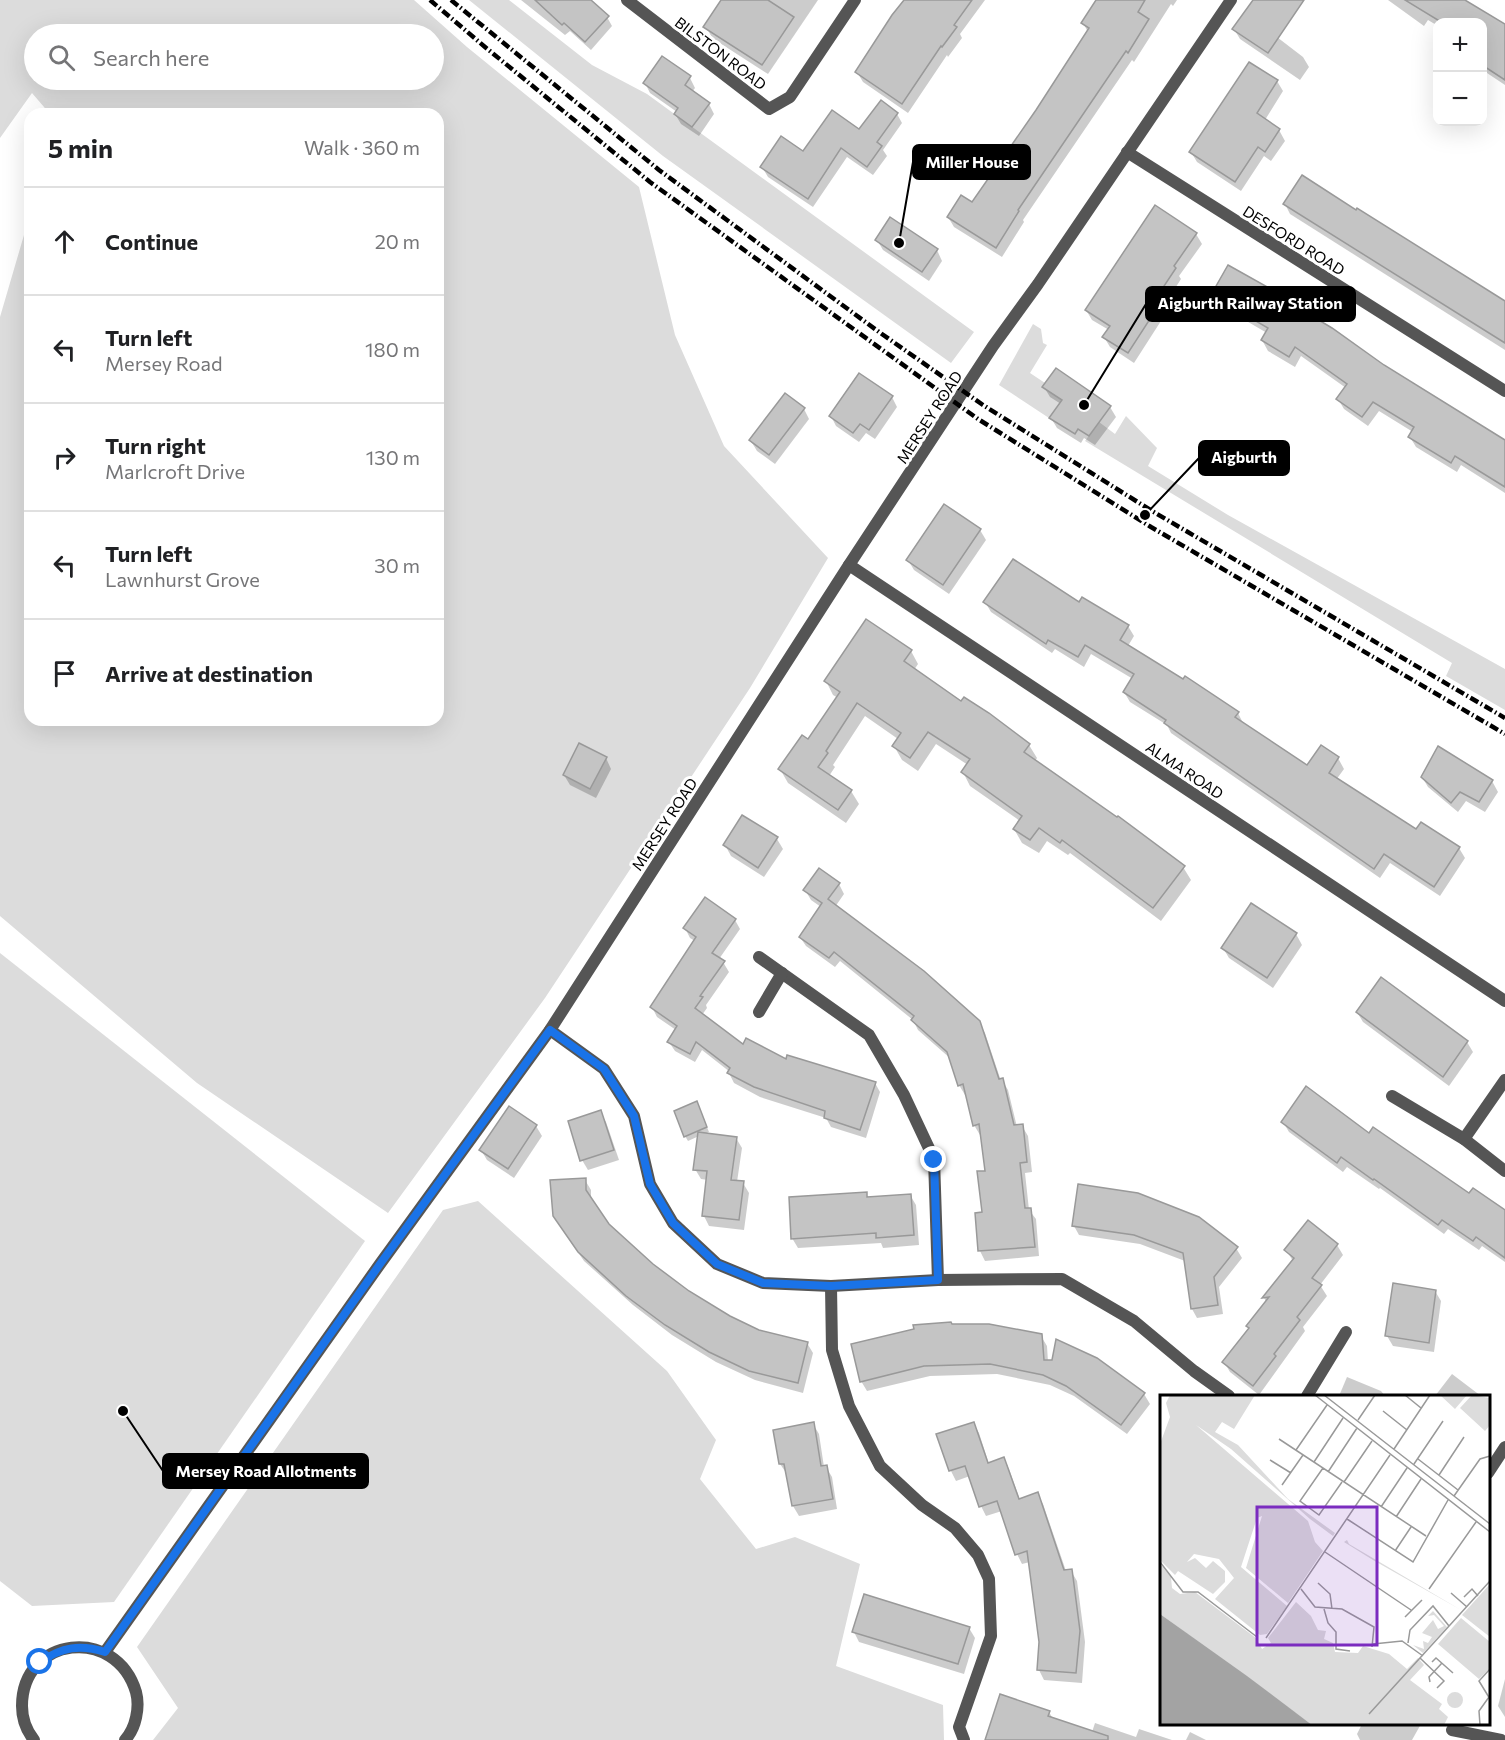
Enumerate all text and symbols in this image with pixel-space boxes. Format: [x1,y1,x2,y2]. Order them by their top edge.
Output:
street label: BILSTON ROAD [672,13,770,93]
map controls [1433,18,1487,126]
button: + [1433,18,1487,72]
search box [24,24,444,90]
icon: search [45,41,78,74]
text: Search here [93,44,209,71]
button: − [1433,72,1487,126]
text: 5 min [48,132,113,163]
text: Walk · 360 m [304,135,420,159]
callout: Miller House [913,145,1030,179]
text: Miller House [925,152,1019,171]
street label: DESFORD ROAD [1240,201,1348,279]
icon: ahead [48,225,81,258]
text: Continue [105,228,198,255]
text: 20 m [375,229,420,253]
callout: Aigburth Railway Station [1146,287,1355,321]
text: Aigburth Railway Station [1157,293,1343,312]
text: Turn left [105,324,192,351]
icon: left [48,333,81,366]
text: 180 m [365,337,420,361]
text: Mersey Road [105,351,223,375]
street label: MERSEY ROAD [892,367,966,467]
text: Turn right [105,432,206,459]
icon: right [48,441,81,474]
callout: Aigburth [1199,441,1289,475]
text: 130 m [366,445,420,469]
text: Aigburth [1211,447,1277,466]
text: Marlcroft Drive [105,459,245,483]
text: Turn left [105,540,192,567]
icon: left [48,549,81,582]
text: 30 m [374,553,420,577]
text: Lawnhurst Grove [105,567,260,591]
icon: arrive [48,657,81,690]
text: Arrive at destination [105,660,313,687]
street label: ALMA ROAD [1143,738,1227,802]
street label: MERSEY ROAD [627,774,701,874]
route end [920,1146,946,1172]
inset map [1160,1395,1490,1725]
callout: Mersey Road Allotments [163,1454,368,1488]
text: Mersey Road Allotments [176,1461,356,1480]
route start [26,1648,52,1674]

